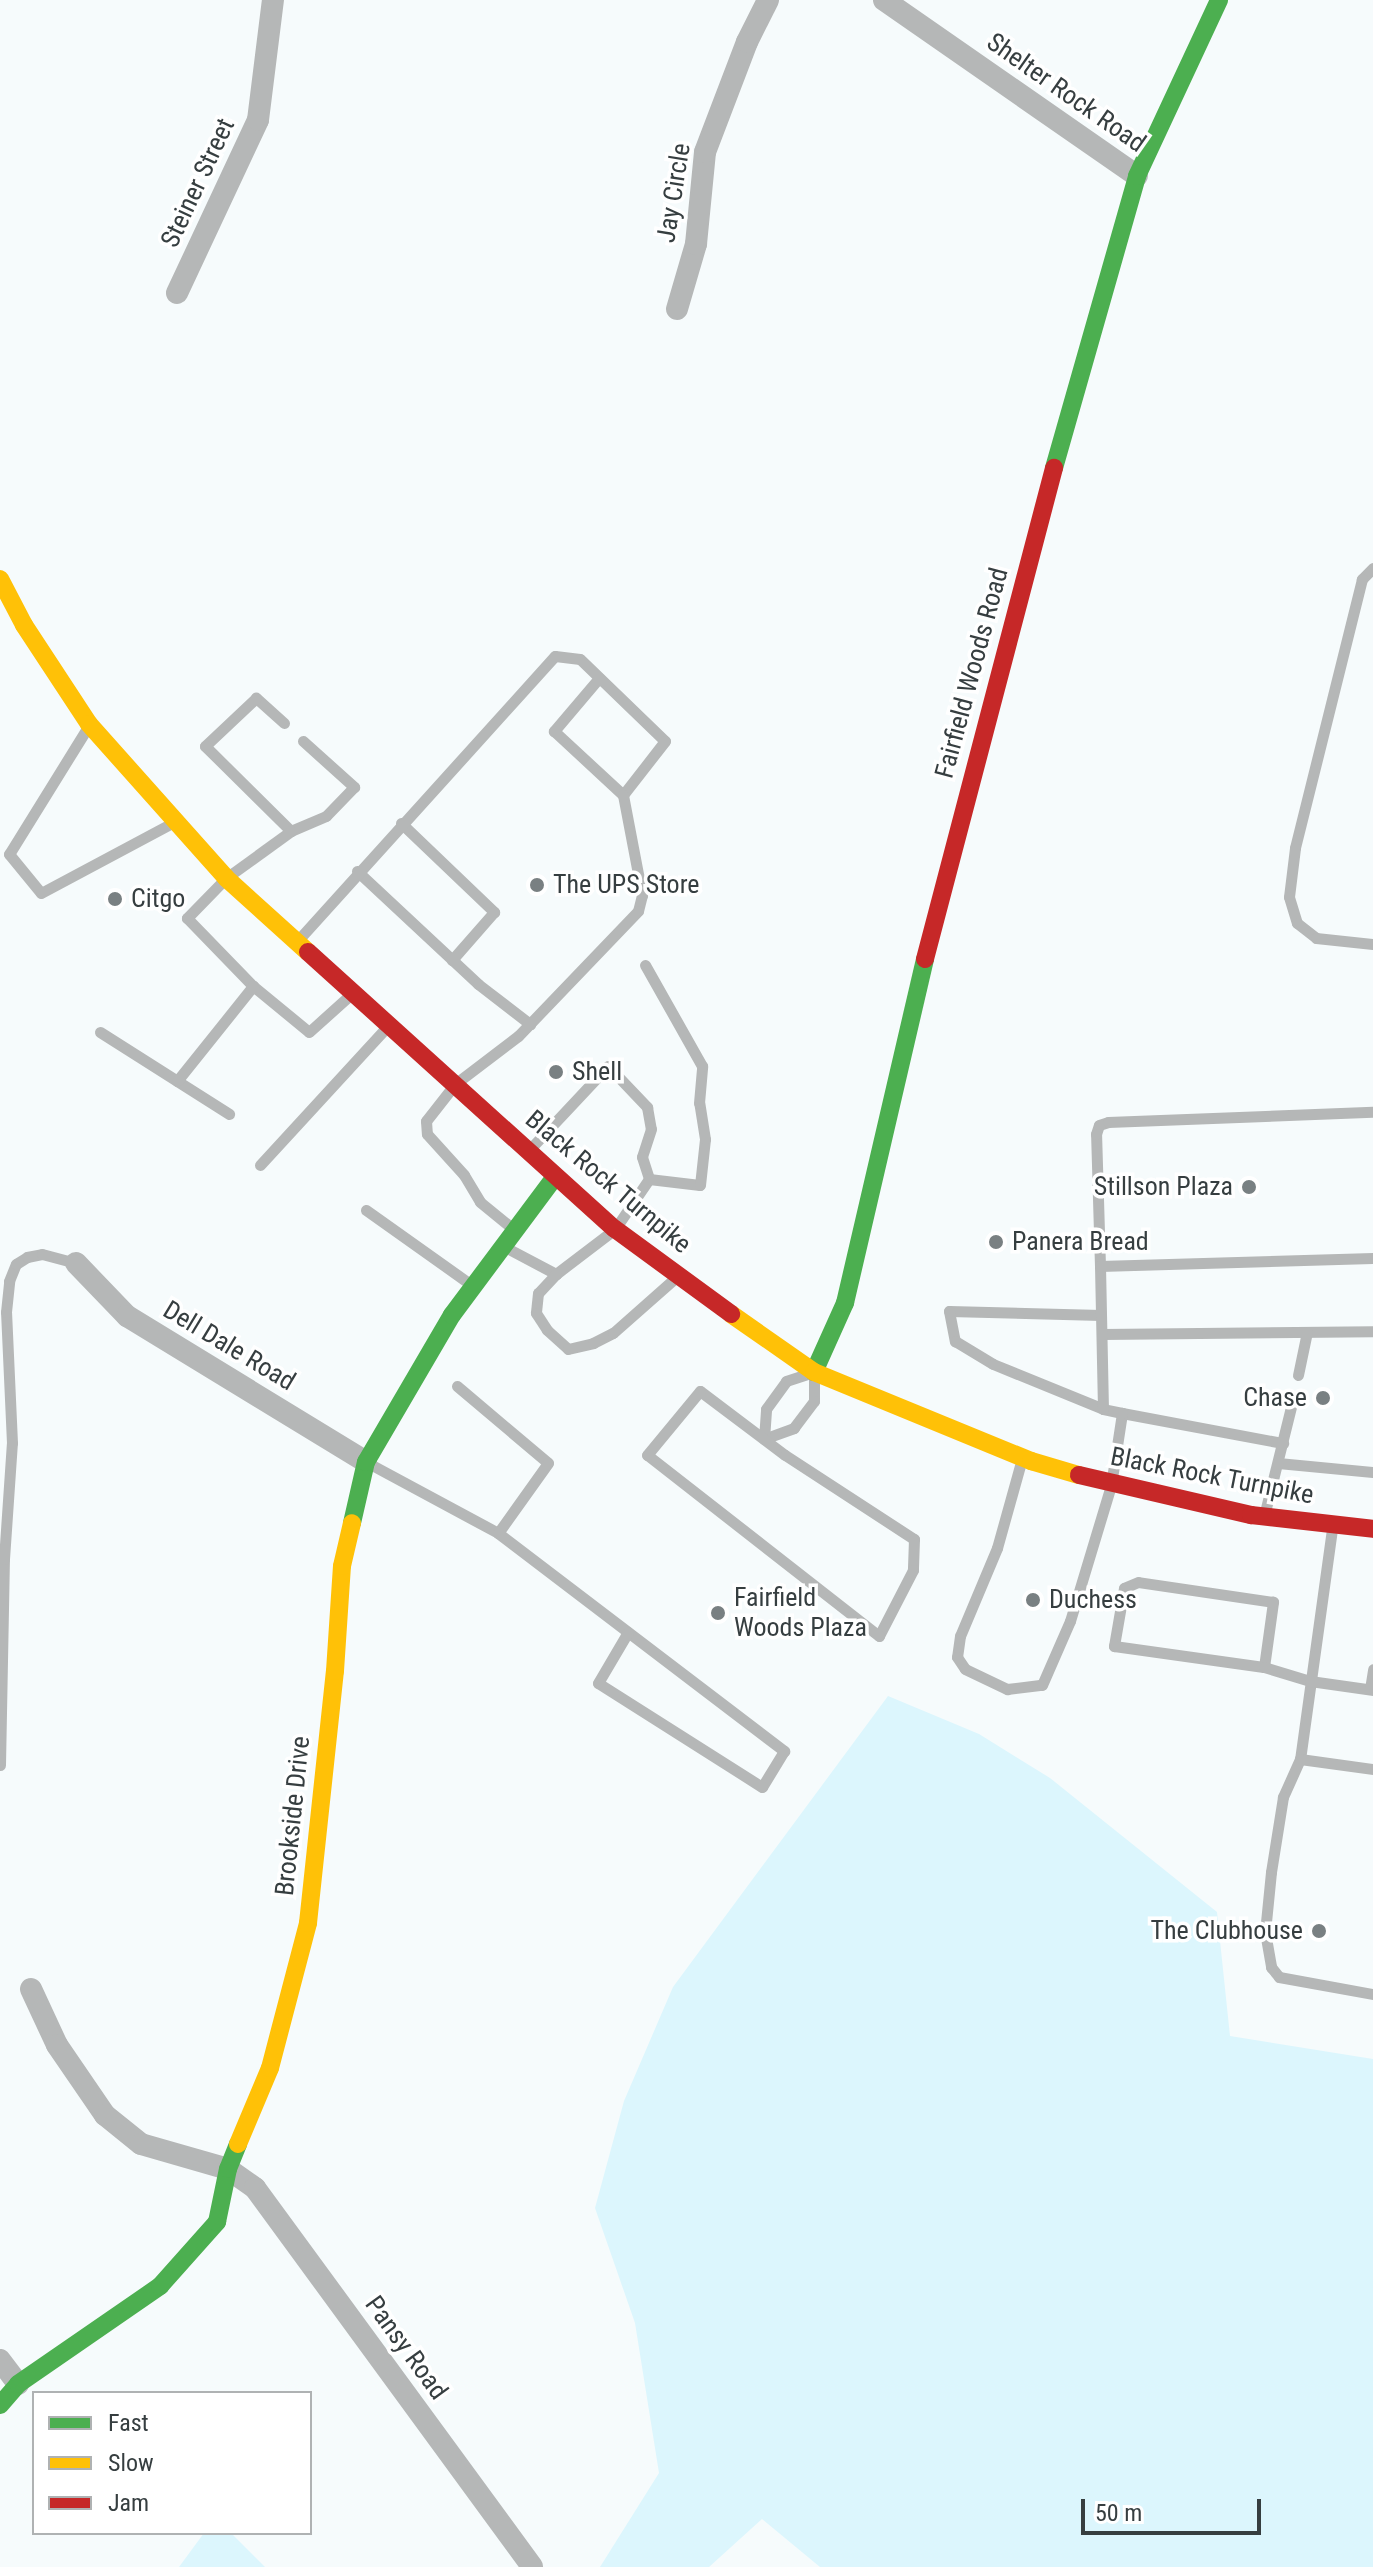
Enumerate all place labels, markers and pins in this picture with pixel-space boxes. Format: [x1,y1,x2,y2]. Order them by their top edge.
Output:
place label: The UPS Store [553,869,700,901]
marker: The UPS Store [528,876,546,894]
place label: Citgo [131,883,185,915]
marker: Citgo [106,890,124,908]
place label: Shell [572,1056,622,1088]
marker: Shell [547,1063,565,1081]
place label: Stillson Plaza [1094,1171,1233,1203]
marker: Stillson Plaza [1240,1178,1258,1196]
place label: Panera Bread [1012,1226,1149,1258]
marker: Panera Bread [987,1233,1005,1251]
place label: Chase [1243,1382,1307,1414]
marker: Chase [1314,1389,1332,1407]
place label: Fairfield Woods Plaza [734,1582,867,1644]
place label: Duchess [1049,1584,1137,1616]
marker: Duchess [1024,1591,1042,1609]
marker: Fairfield Woods Plaza [709,1604,727,1622]
place label: The Clubhouse [1150,1915,1303,1947]
marker: The Clubhouse [1310,1922,1328,1940]

